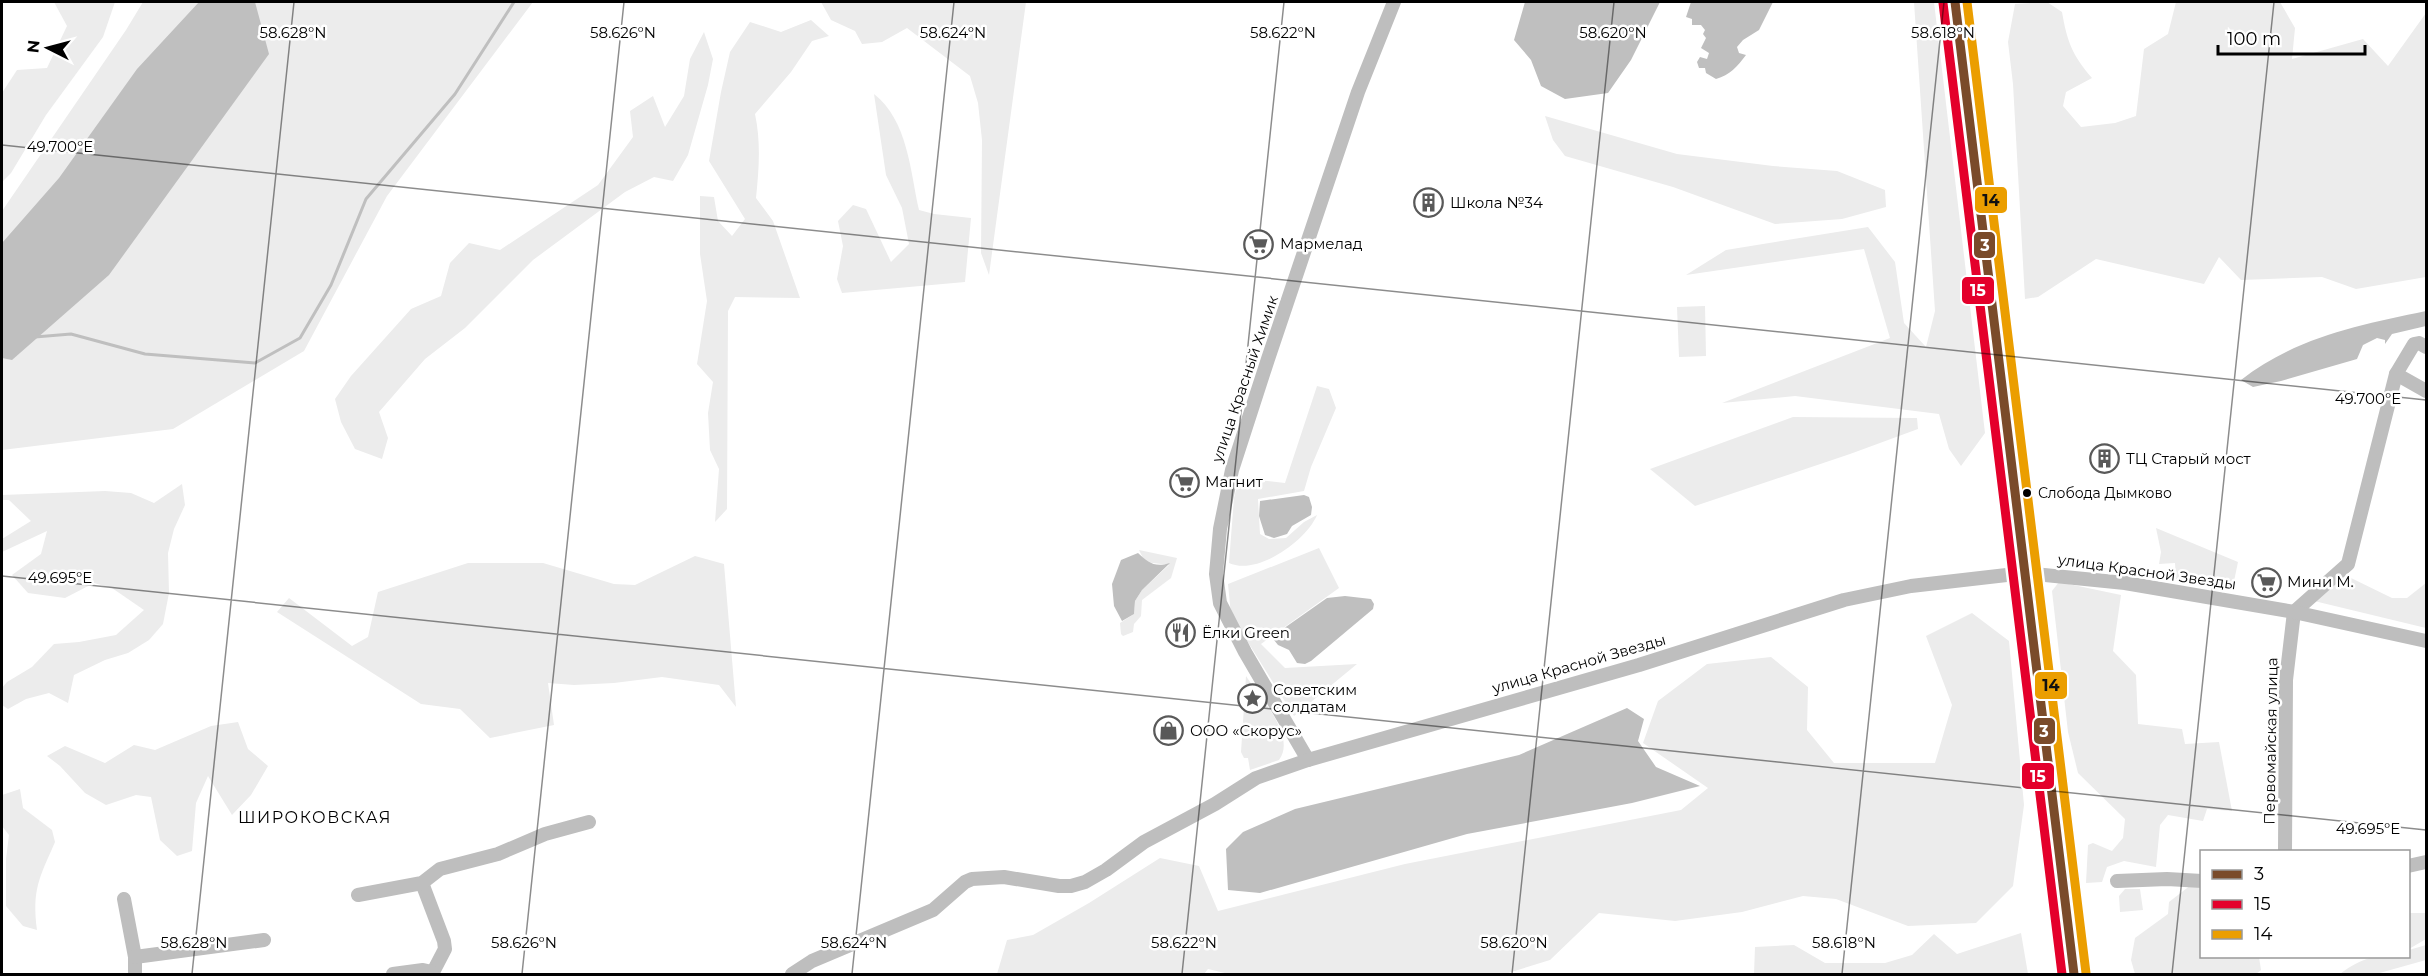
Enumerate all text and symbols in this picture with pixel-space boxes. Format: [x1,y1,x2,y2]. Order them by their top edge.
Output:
north arrow [18,18,78,78]
scale bar [2218,18,2365,56]
text: 58.628°N [260,23,326,42]
text: 58.626°N [590,23,656,42]
text: 58.624°N [920,23,986,42]
text: 58.622°N [1250,23,1316,42]
text: 58.620°N [1579,23,1647,42]
text: 58.618°N [1911,23,1975,42]
text: 100 m [2227,28,2281,50]
text: N [23,39,44,54]
text: 49.700°E [27,137,93,156]
line badge: 14 [1974,186,2008,214]
building icon: Школа №34 [1413,187,1445,219]
text: 14 [1982,191,2000,210]
place label: Школа №34 [1450,193,1543,212]
supermarket icon: Мармелад [1243,228,1275,260]
line badge: 3 [1973,231,1996,259]
place label: Мармелад [1280,234,1363,253]
text: 3 [1979,236,1990,255]
line badge: 15 [1961,276,1995,305]
text: 15 [1970,281,1986,300]
street label: улица Красный Химик [1207,292,1282,466]
text: 49.700°E [2335,389,2401,408]
building icon: ТЦ Старый мост [2089,443,2121,475]
place label: ТЦ Старый мост [2126,449,2252,468]
supermarket icon: Магнит [1168,466,1200,498]
place label: Магнит [1205,472,1264,491]
place label: Слобода Дымково [2038,484,2172,502]
marker: Слобода Дымково [2021,487,2033,499]
street label: улица Красной Звезды [2056,549,2237,593]
supermarket icon: Мини М. [2250,566,2282,598]
text: 49.695°E [28,568,92,587]
place label: Мини М. [2287,572,2354,591]
restaurant icon: Ёлки Green [1165,617,1197,649]
place label: Ёлки Green [1202,623,1290,642]
street label: улица Красной Звезды [1489,630,1668,698]
street label: Первомайская улица [2260,657,2281,825]
line badge: 14 [2034,671,2068,700]
text: 14 [2042,676,2060,695]
place label: Советским солдатам [1273,680,1357,716]
place icon: Советским солдатам [1236,683,1268,715]
shop icon: ООО «Скорус» [1153,715,1185,747]
line badge: 3 [2033,717,2056,745]
place label: ООО «Скорус» [1190,721,1302,740]
text: 3 [2038,722,2049,741]
line badge: 15 [2021,762,2055,790]
text: 15 [2030,767,2046,786]
district label: ШИРОКОВСКАЯ [238,808,392,827]
text: 49.695°E [2336,819,2400,838]
legend [2200,850,2410,958]
text: 3 [2254,863,2264,885]
text: 15 [2254,893,2271,915]
text: 14 [2254,923,2272,945]
text: 58.628°N [161,933,227,952]
text: 58.626°N [491,933,557,952]
text: 58.624°N [821,933,887,952]
text: 58.622°N [1151,933,1217,952]
text: 58.620°N [1480,933,1548,952]
text: 58.618°N [1812,933,1876,952]

